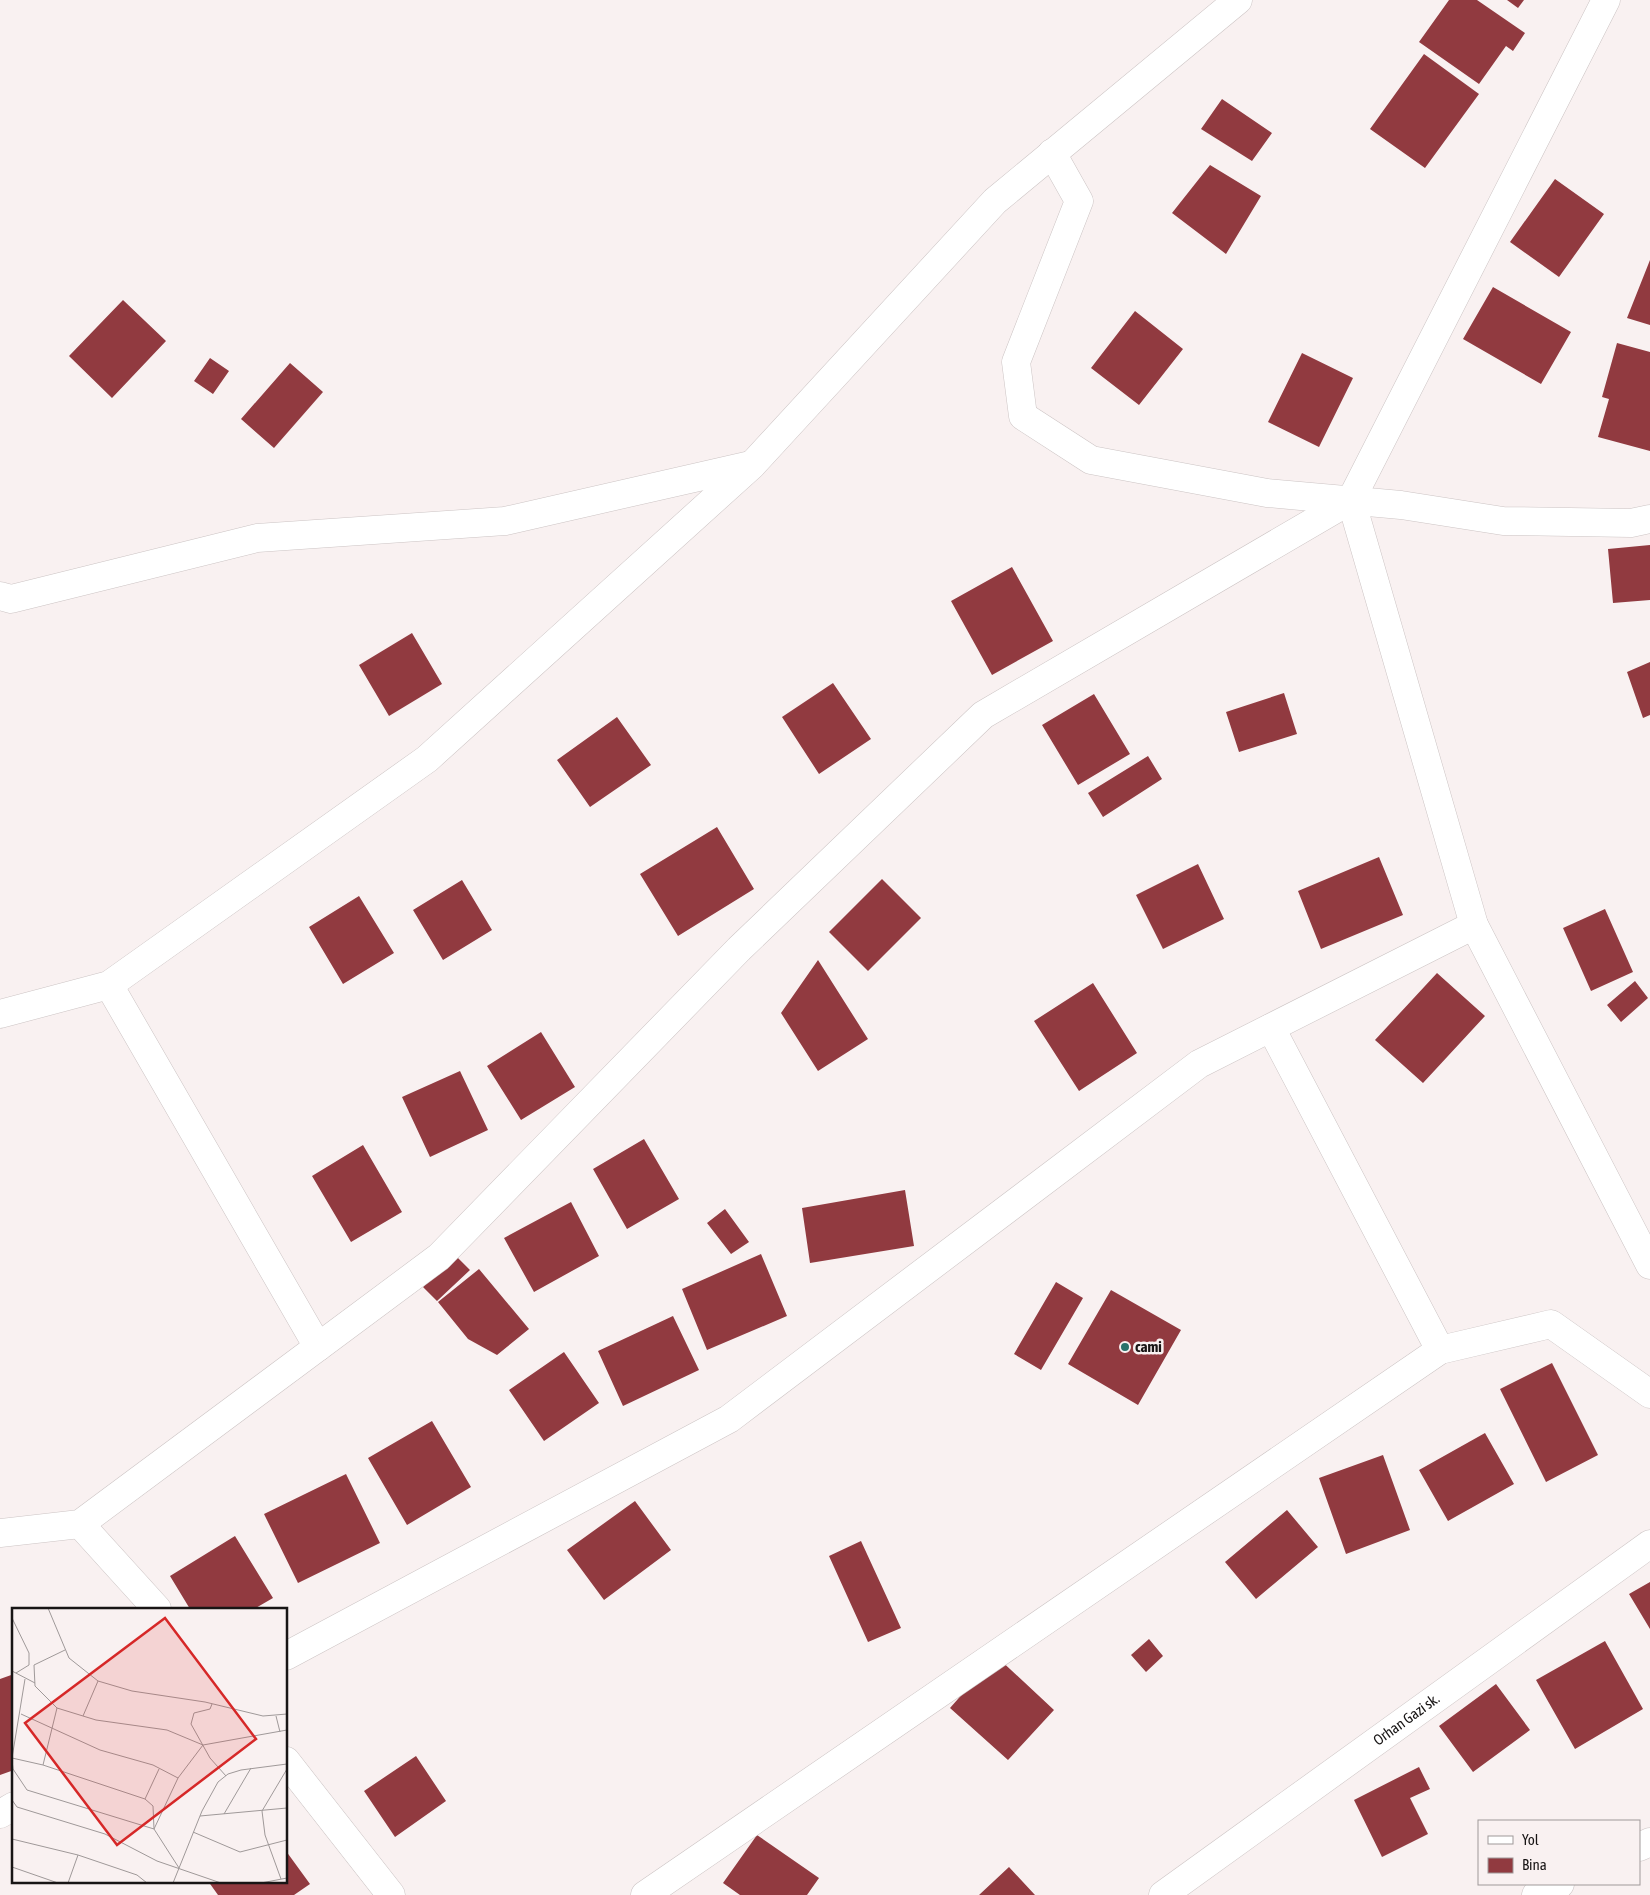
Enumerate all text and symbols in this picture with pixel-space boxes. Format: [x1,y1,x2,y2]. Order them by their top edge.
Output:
place label: cami [1135,1338,1162,1355]
marker: cami [1119,1341,1131,1353]
inset map [12,1608,288,1882]
street label: Orhan Gazi sk. [1370,1690,1443,1749]
legend [1478,1820,1640,1885]
text: Yol [1522,1831,1539,1848]
text: Bina [1522,1856,1547,1873]

